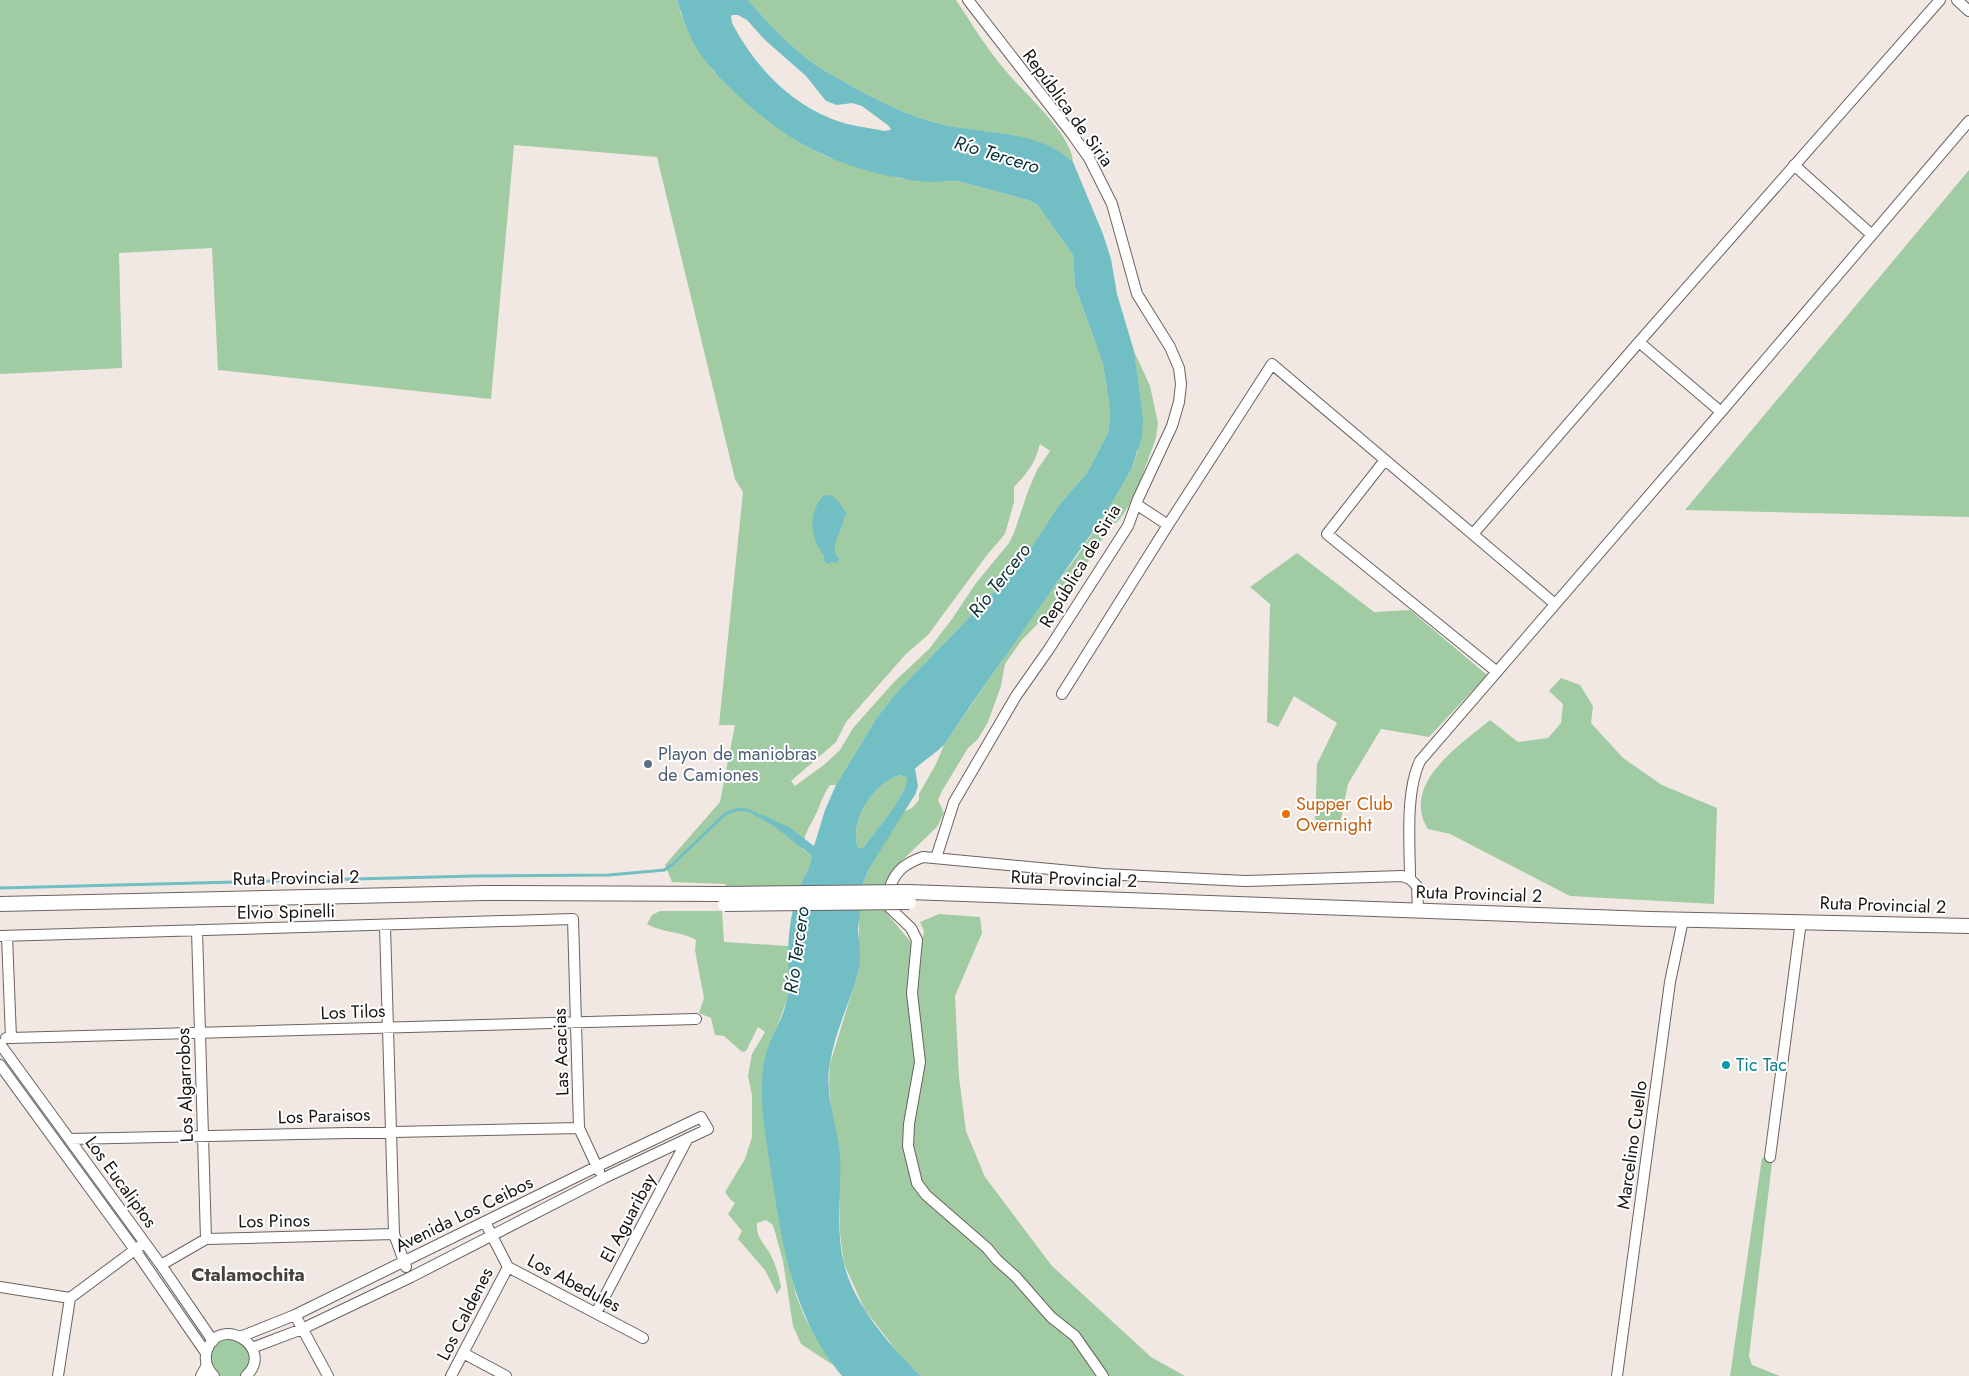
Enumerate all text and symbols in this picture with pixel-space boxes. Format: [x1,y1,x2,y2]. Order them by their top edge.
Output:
street label: República de Siria [1016,44,1120,172]
water label: Río Tercero [951,129,1043,180]
street label: República de Siria [1033,499,1127,633]
water label: Río Tercero [962,538,1037,623]
place label: Playon de maniobras de Camiones [658,741,817,788]
marker: Playon de maniobras de Camiones [642,758,654,770]
place label: Supper Club Overnight [1296,791,1393,838]
marker: Supper Club Overnight [1280,808,1292,820]
street label: Ruta Provincial 2 [232,864,360,892]
street label: Ruta Provincial 2 [1010,864,1138,894]
street label: Ruta Provincial 2 [1415,879,1543,909]
street label: Ruta Provincial 2 [1819,890,1947,920]
street label: Elvio Spinelli [237,898,335,926]
water label: Río Tercero [777,905,816,995]
street label: Los Tilos [320,998,386,1026]
street label: Las Acacias [546,1008,576,1096]
street label: Los Algarrobos [170,1027,200,1143]
place label: Tic Tac [1736,1052,1787,1078]
marker: Tic Tac [1720,1059,1732,1071]
street label: Marcelino Cuello [1610,1079,1654,1211]
street label: Los Paraisos [277,1101,371,1131]
street label: Los Eucaliptos [79,1131,163,1233]
street label: Avenida Los Ceibos [391,1169,537,1259]
street label: El Aguaribay [594,1169,662,1267]
street label: Los Pinos [238,1207,310,1235]
street label: Los Abedules [523,1247,625,1319]
district label: Ctalamochita [191,1261,305,1288]
street label: Los Caldenes [430,1263,500,1365]

